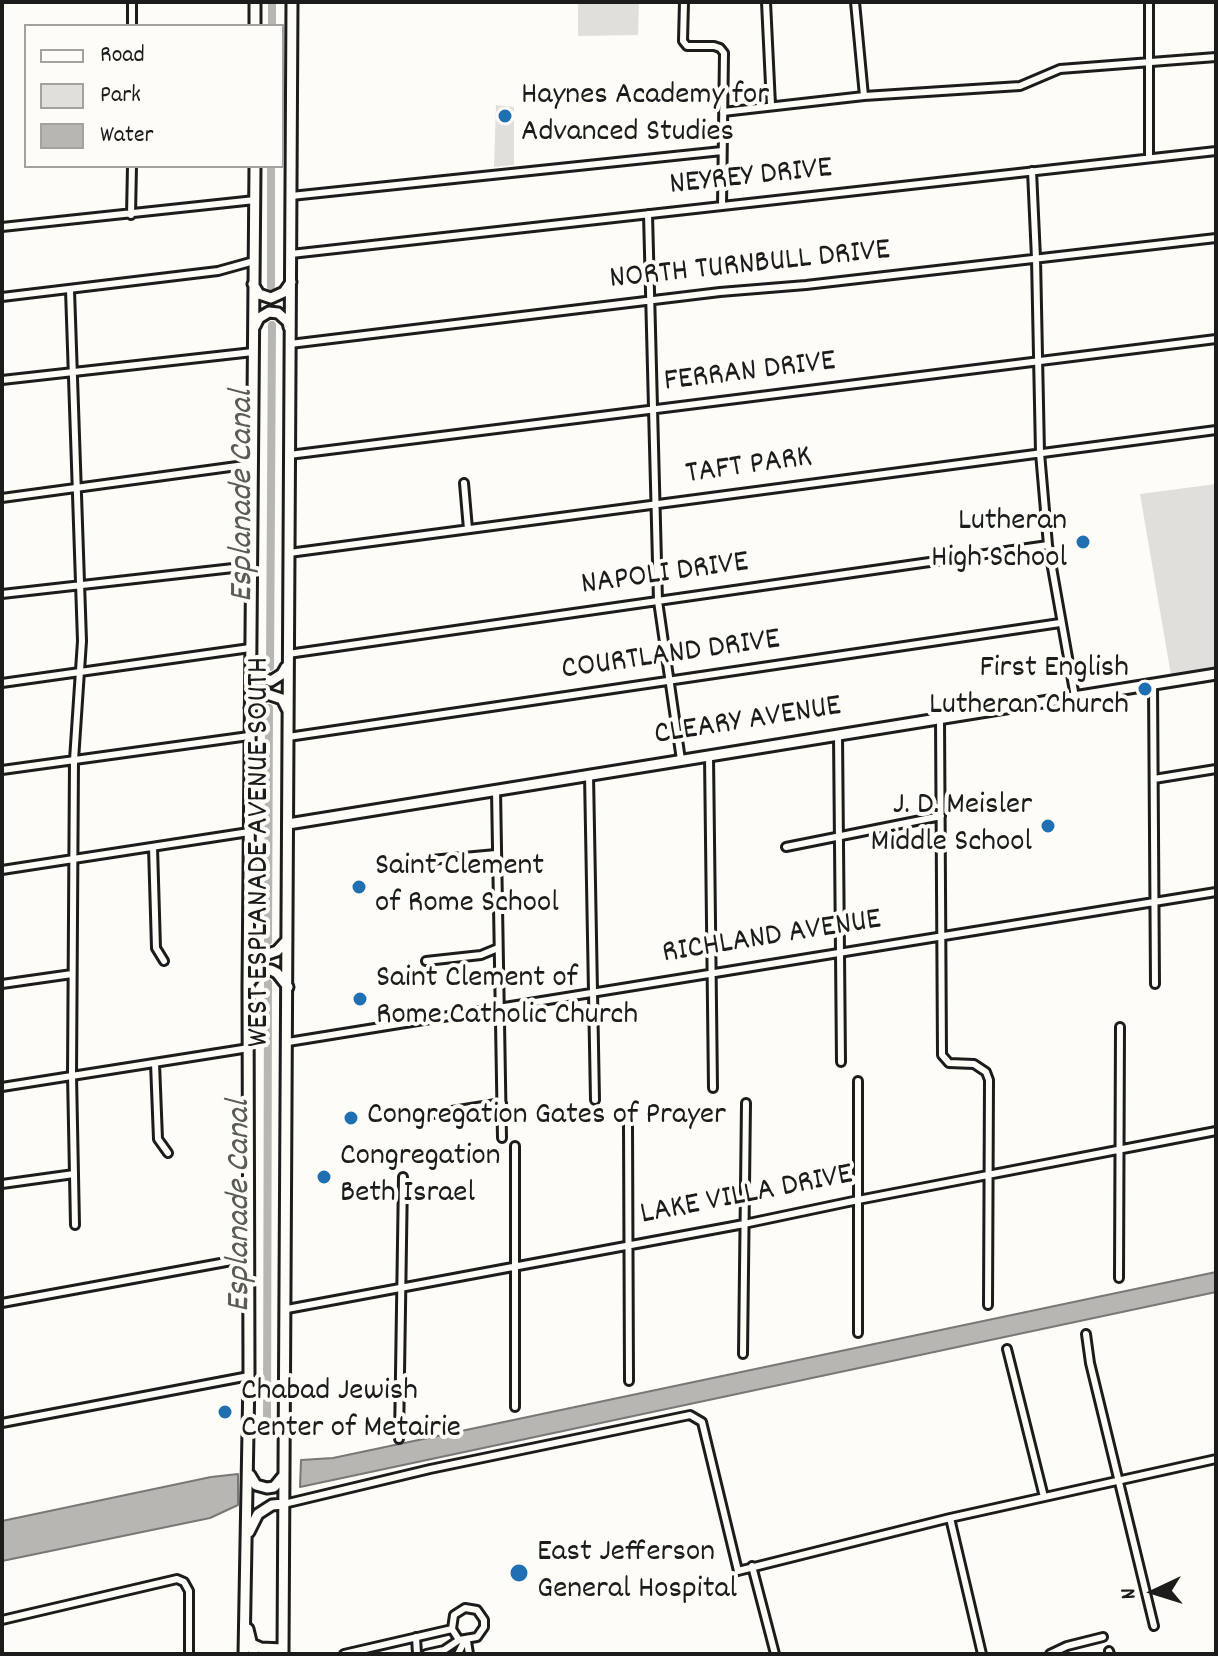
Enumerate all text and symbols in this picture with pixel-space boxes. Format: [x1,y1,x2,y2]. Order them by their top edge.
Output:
legend [24,24,284,168]
text: Road [100,39,145,73]
text: Park [100,79,141,113]
place label: Haynes Academy for Advanced Studies [521,79,769,154]
marker: Haynes Academy for Advanced Studies [496,107,514,125]
text: Water [100,119,153,153]
street label: NEYREY DRIVE [668,151,834,207]
street label: NORTH TURNBULL DRIVE [608,233,892,301]
street label: FERRAN DRIVE [662,344,838,404]
water label: Esplanade Canal [225,390,265,602]
street label: TAFT PARK [683,440,815,496]
place label: Lutheran High School [931,505,1067,580]
marker: Lutheran High School [1074,533,1092,551]
street label: NAPOLI DRIVE [579,545,751,607]
street label: COURTLAND DRIVE [559,623,783,691]
place label: First English Lutheran Church [929,652,1129,727]
street label: WEST ESPLANADE AVENUE SOUTH [243,657,281,1047]
marker: First English Lutheran Church [1136,680,1154,698]
street label: CLEARY AVENUE [652,689,844,757]
place label: J. D. Meisler Middle School [871,789,1032,864]
marker: J. D. Meisler Middle School [1039,817,1057,835]
place label: Saint Clement of Rome School [375,850,559,925]
marker: Saint Clement of Rome School [350,878,368,896]
street label: RICHLAND AVENUE [660,903,884,975]
place label: Saint Clement of Rome Catholic Church [376,962,638,1037]
marker: Saint Clement of Rome Catholic Church [351,990,369,1008]
place label: Congregation Gates of Prayer [367,1099,726,1137]
water label: Esplanade Canal [222,1100,262,1312]
marker: Congregation Gates of Prayer [342,1109,360,1127]
place label: Congregation Beth Israel [340,1140,501,1215]
street label: LAKE VILLA DRIVE [638,1158,856,1236]
marker: Congregation Beth Israel [315,1168,333,1186]
place label: Chabad Jewish Center of Metairie [241,1375,461,1450]
marker: Chabad Jewish Center of Metairie [216,1403,234,1421]
place label: East Jefferson General Hospital [537,1536,737,1611]
north arrow [1114,1552,1194,1632]
marker: East Jefferson General Hospital [508,1562,530,1584]
text: N [1114,1587,1145,1600]

